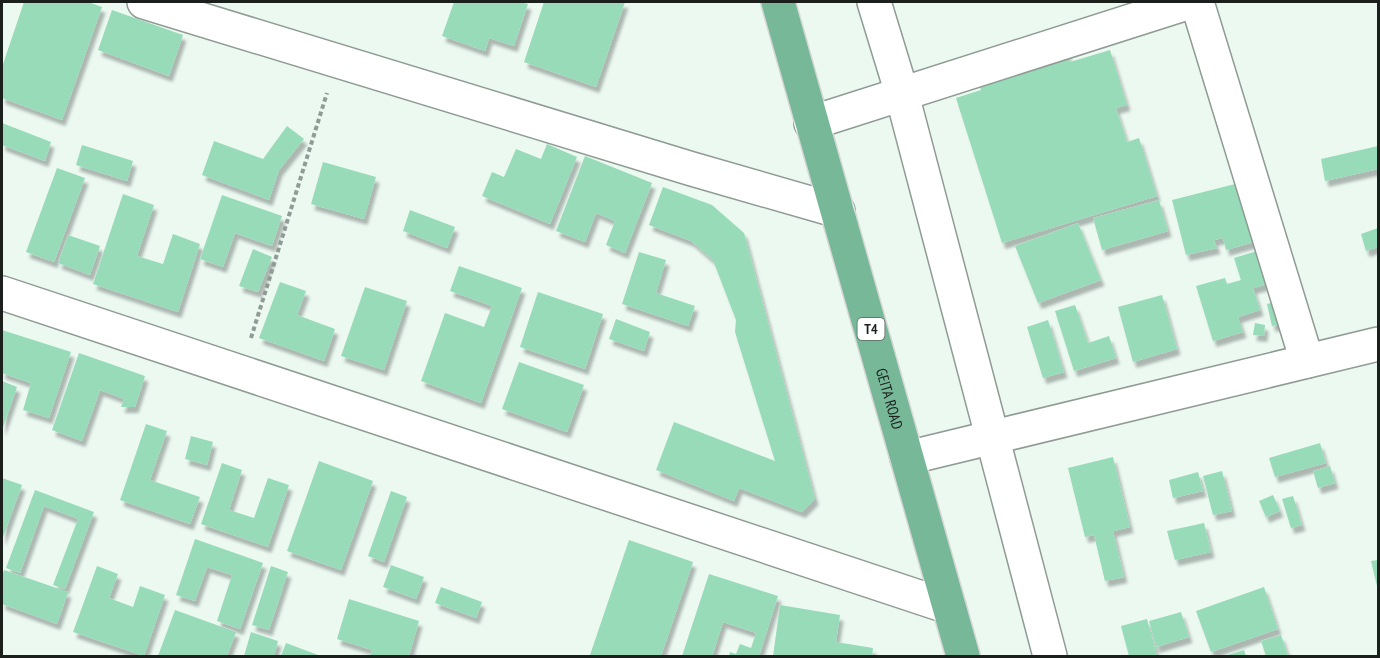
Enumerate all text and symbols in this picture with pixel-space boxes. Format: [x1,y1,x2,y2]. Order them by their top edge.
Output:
road number: T4 [858,318,884,340]
street label: GEITA ROAD [872,366,908,431]

